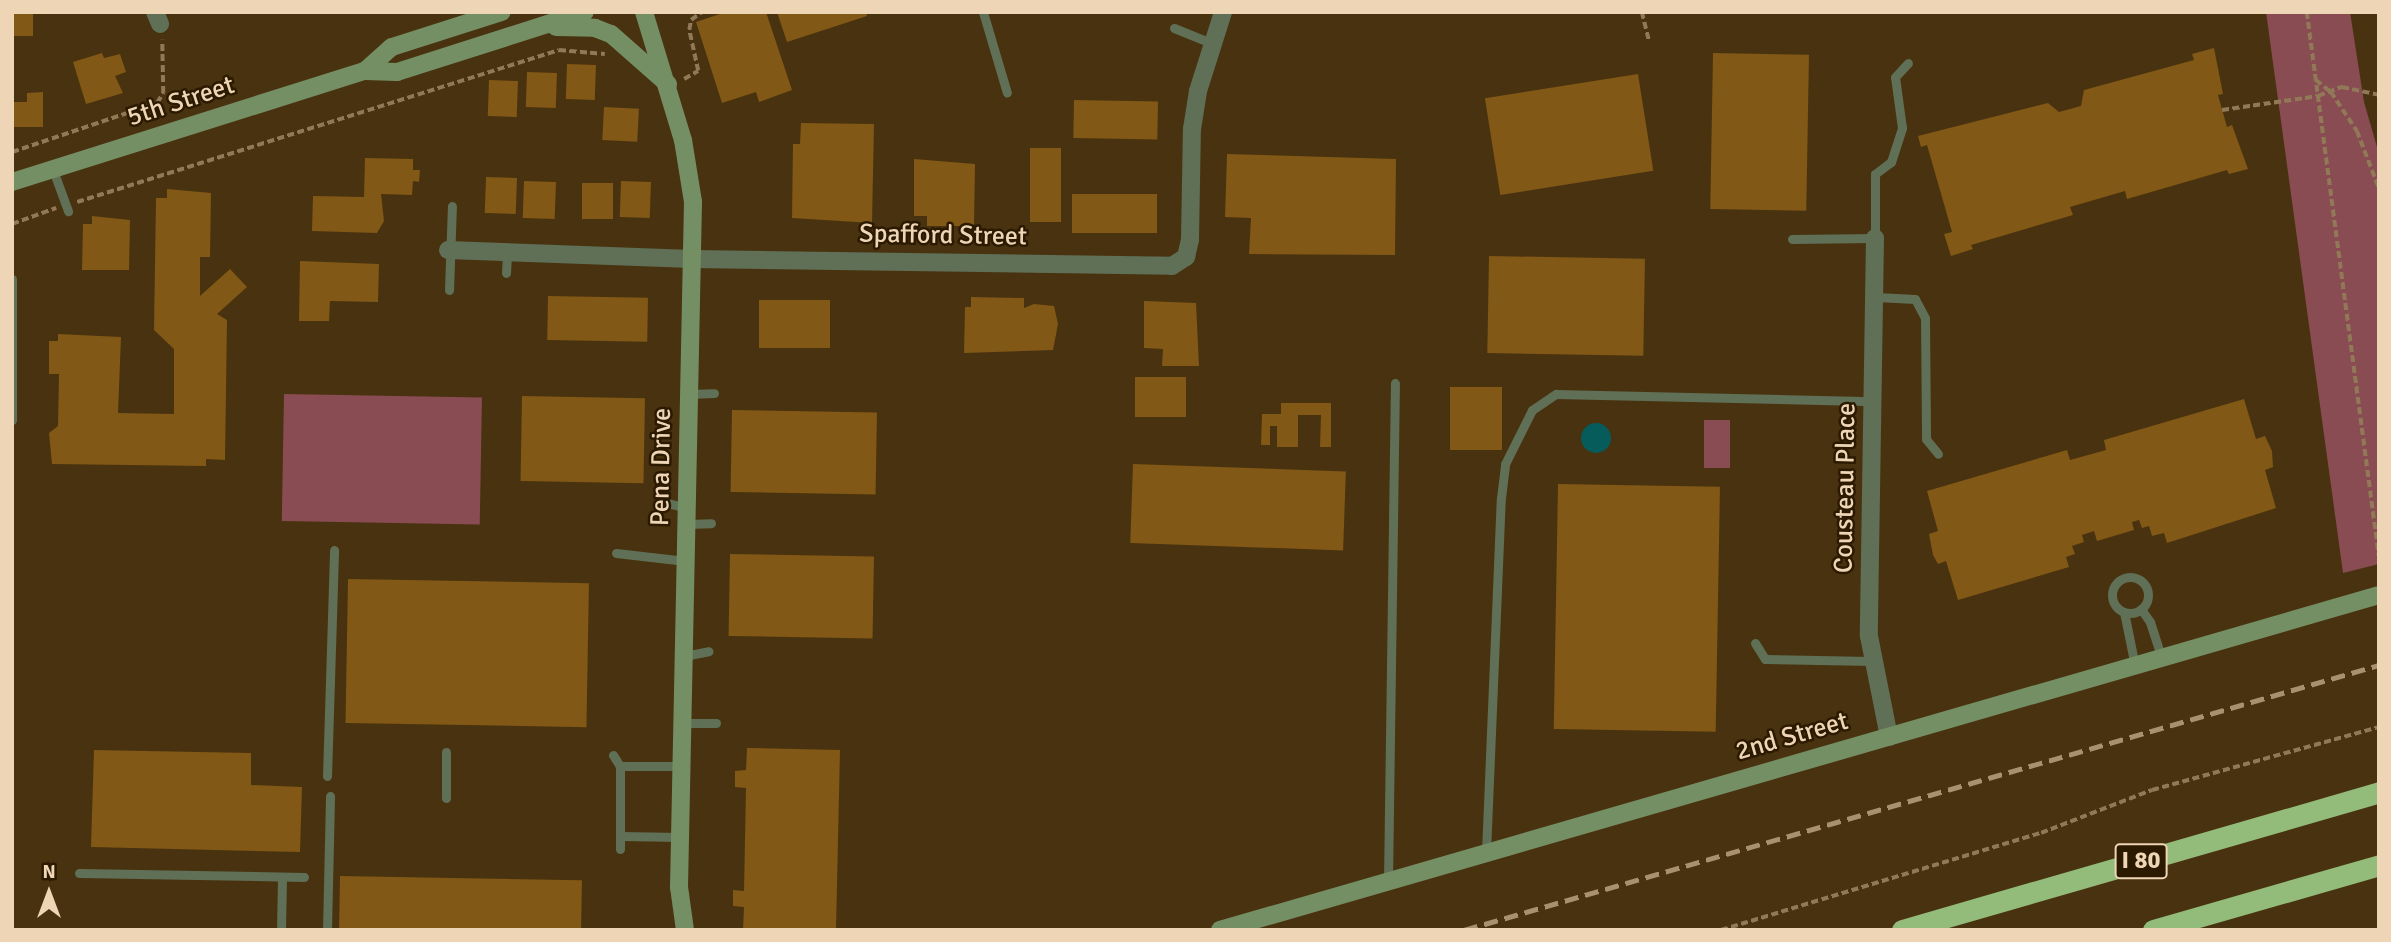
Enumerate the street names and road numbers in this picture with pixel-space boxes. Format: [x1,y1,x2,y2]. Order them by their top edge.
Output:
street label: 5th Street [124,70,238,134]
street label: Spafford Street [859,219,1027,253]
street label: Cousteau Place [1829,403,1863,573]
street label: Pena Drive [645,408,679,526]
street label: 2nd Street [1732,706,1852,768]
road number: I 80 [2113,840,2169,882]

